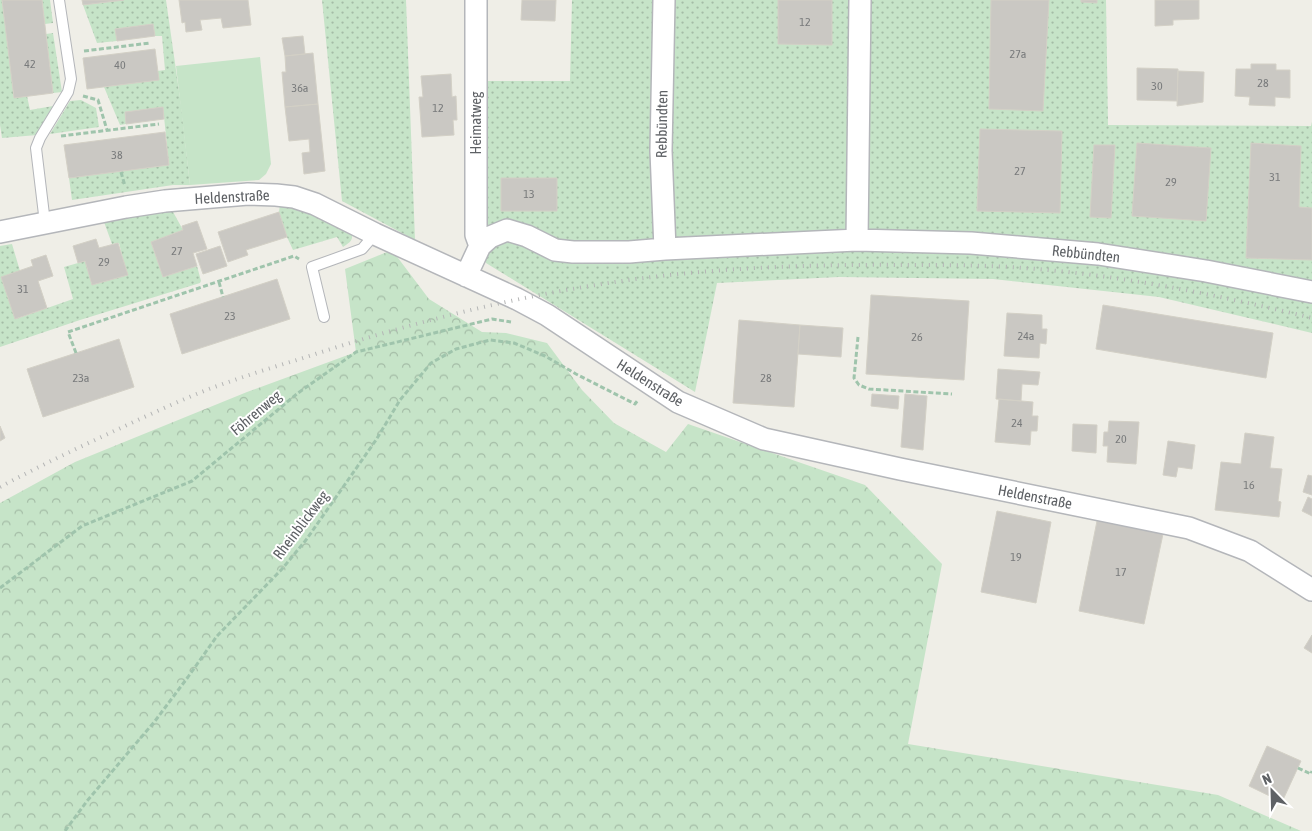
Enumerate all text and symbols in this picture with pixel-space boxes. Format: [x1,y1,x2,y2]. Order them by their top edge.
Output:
house number: 12 [799,15,811,29]
house number: 27a [1010,47,1026,61]
house number: 42 [24,57,36,71]
house number: 40 [114,58,126,72]
house number: 28 [1257,76,1269,90]
house number: 30 [1151,79,1163,93]
house number: 36a [292,81,308,95]
street label: Rebbündten [652,90,671,158]
street label: Heimatweg [467,91,484,155]
house number: 12 [432,101,444,115]
house number: 38 [111,148,123,162]
house number: 27 [1014,164,1026,178]
house number: 31 [1269,170,1281,184]
house number: 29 [1165,175,1177,189]
street label: Heldenstraße [194,186,270,207]
house number: 13 [523,187,535,201]
street label: Rebbündten [1051,241,1121,266]
house number: 27 [171,244,183,258]
house number: 29 [98,255,110,269]
house number: 31 [17,282,29,296]
house number: 23 [224,309,236,323]
house number: 24a [1018,329,1034,343]
house number: 26 [911,330,923,344]
street label: Heldenstraße [614,355,687,410]
house number: 23a [73,371,89,385]
house number: 28 [760,371,772,385]
street label: Föhrenweg [227,386,285,439]
house number: 24 [1011,416,1023,430]
house number: 20 [1115,432,1127,446]
house number: 16 [1243,478,1255,492]
street label: Heldenstraße [997,481,1074,512]
street label: Rheinblickweg [269,487,332,562]
house number: 19 [1010,550,1022,564]
house number: 17 [1115,565,1127,579]
north arrow [1247,766,1297,816]
text: N [1260,770,1274,788]

